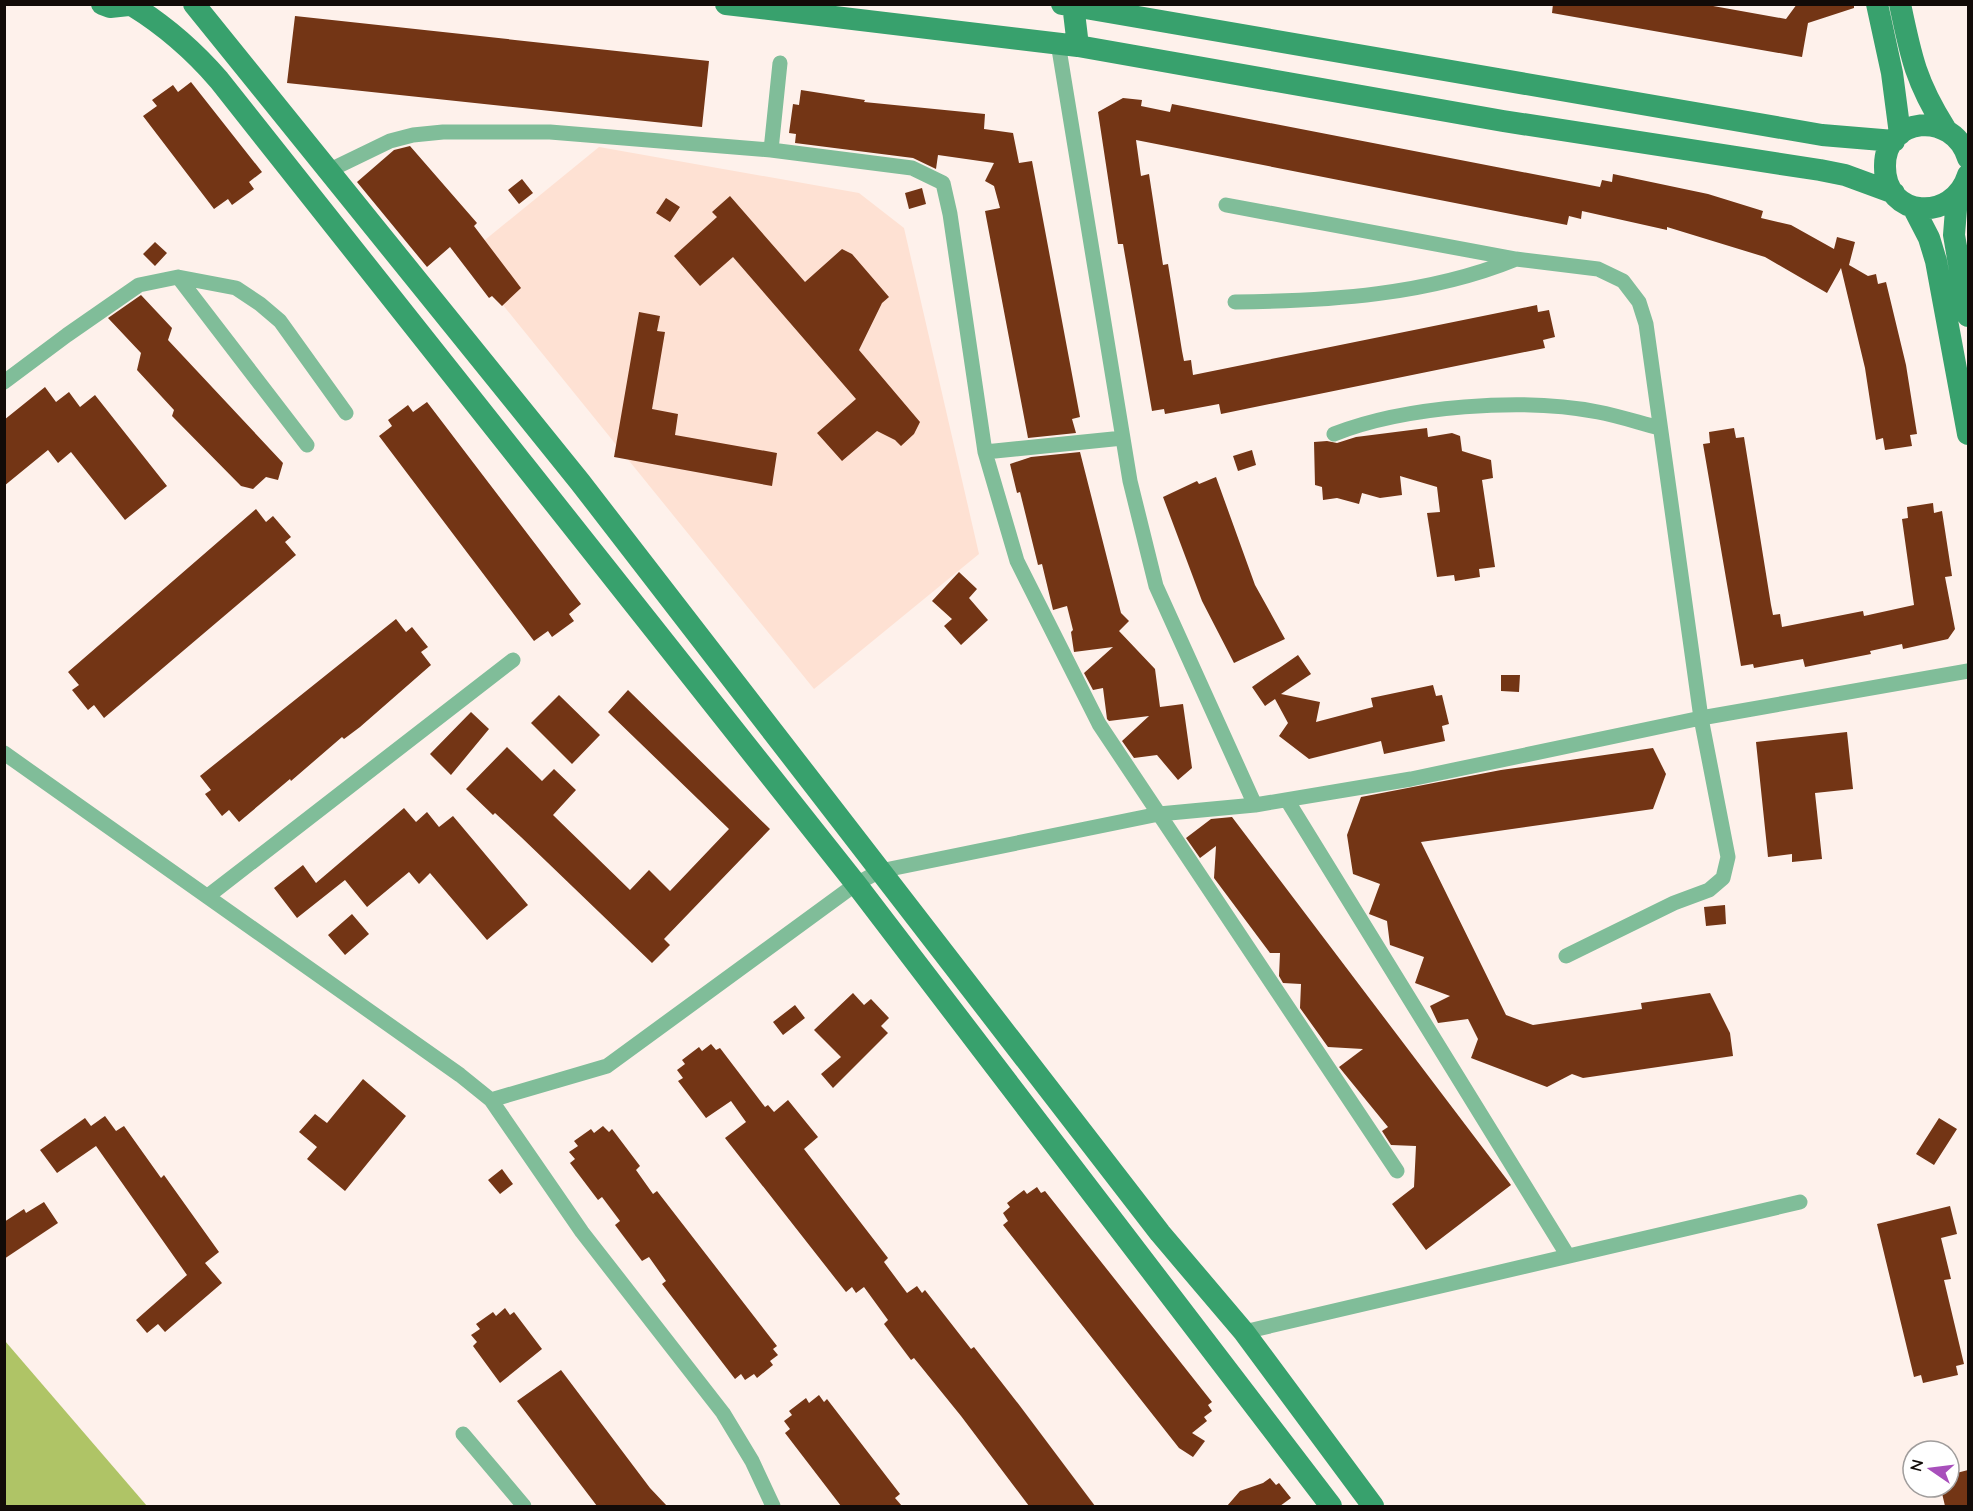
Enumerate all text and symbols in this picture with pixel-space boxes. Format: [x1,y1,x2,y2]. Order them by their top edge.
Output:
north arrow [1901,1439,1961,1499]
text: N [1905,1457,1928,1473]

